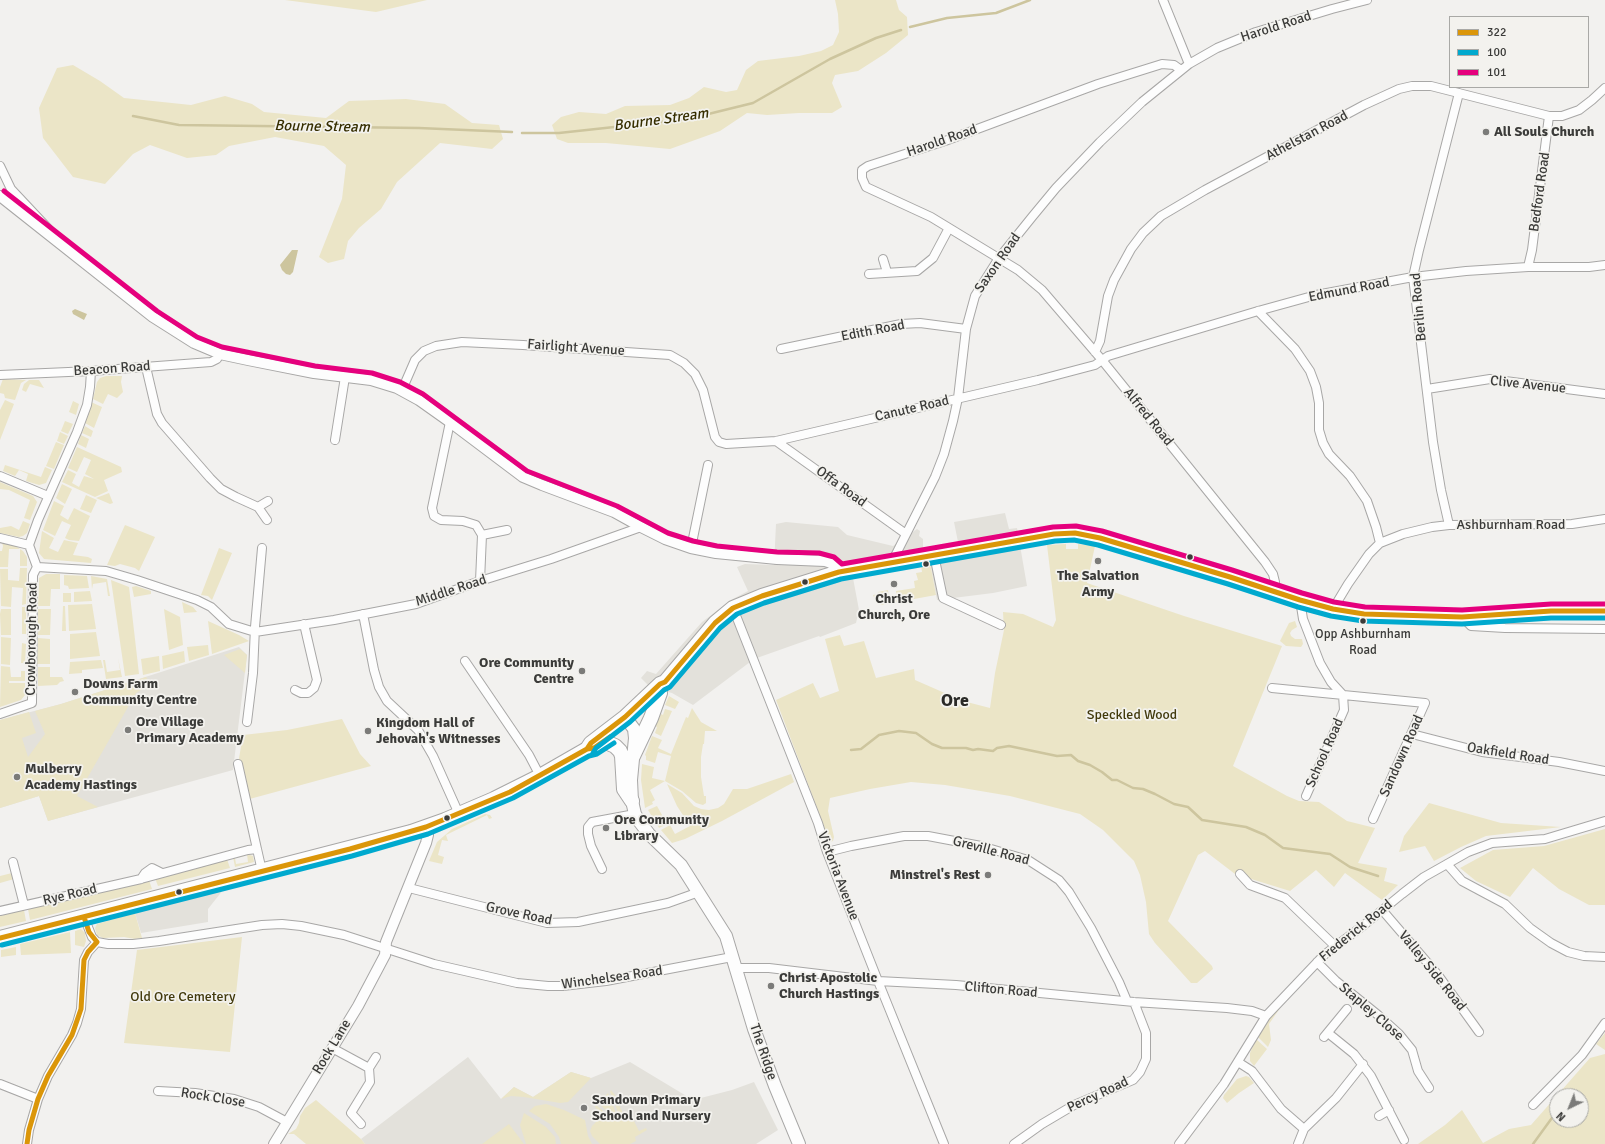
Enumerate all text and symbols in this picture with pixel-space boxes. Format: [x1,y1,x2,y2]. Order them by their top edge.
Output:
street label: Harold Road [1239,8,1313,46]
legend [1449,16,1589,88]
text: 322 [1487,25,1506,40]
text: 100 [1487,45,1506,60]
text: 101 [1487,65,1506,80]
water label: Bourne Stream [612,104,710,136]
street label: Athelstan Road [1263,107,1351,165]
water label: Bourne Stream [274,117,370,137]
street label: Harold Road [905,121,979,161]
place label: All Souls Church [1494,124,1594,140]
marker: All Souls Church [1481,127,1491,137]
street label: Bedford Road [1526,151,1554,233]
street label: Saxon Road [971,230,1025,296]
street label: Berlin Road [1408,272,1430,342]
street label: Edmund Road [1307,274,1391,306]
street label: Edith Road [840,317,906,345]
street label: Fairlight Avenue [527,336,625,360]
street label: Beacon Road [73,358,151,380]
street label: Clive Avenue [1489,373,1567,397]
street label: Alfred Road [1120,385,1176,449]
street label: Canute Road [873,392,951,426]
street label: Offa Road [812,463,870,511]
street label: Ashburnham Road [1456,517,1566,533]
unlabelled marker [1185,552,1195,562]
marker: The Salvation Army [1093,556,1103,566]
unlabelled marker [921,559,931,569]
place label: The Salvation Army [1057,568,1139,600]
street label: Middle Road [413,572,489,610]
unlabelled marker [800,577,810,587]
marker: Christ Church, Ore [889,579,899,589]
street label: Crowborough Road [23,582,41,696]
place label: Christ Church, Ore [858,591,930,624]
marker: Opp Ashburnham Road [1358,616,1368,626]
place label: Opp Ashburnham Road [1315,627,1411,658]
place label: Ore Community Centre [479,655,574,688]
marker: Ore Community Centre [577,666,587,676]
place label: Downs Farm Community Centre [83,676,197,708]
marker: Downs Farm Community Centre [70,687,80,697]
district label: Ore [941,690,969,712]
park label: Speckled Wood [1087,707,1177,723]
street label: Sandown Road [1376,712,1428,800]
place label: Ore Village Primary Academy [136,714,244,746]
place label: Kingdom Hall of Jehovah's Witnesses [376,715,500,748]
street label: School Road [1302,716,1348,790]
marker: Ore Village Primary Academy [123,725,133,735]
marker: Kingdom Hall of Jehovah's Witnesses [363,726,373,736]
street label: Oakfield Road [1466,739,1550,769]
place label: Mulberry Academy Hastings [25,761,137,794]
marker: Mulberry Academy Hastings [12,772,22,782]
place label: Ore Community Library [614,812,709,844]
unlabelled marker [442,813,452,823]
marker: Ore Community Library [601,823,611,833]
street label: Victoria Avenue [813,829,863,923]
street label: Greville Road [951,833,1031,869]
place label: Minstrel's Rest [889,867,980,883]
marker: Minstrel's Rest [983,870,993,880]
street label: Rye Road [41,881,99,909]
unlabelled marker [174,887,184,897]
street label: Frederick Road [1316,896,1396,966]
street label: Grove Road [484,899,554,929]
street label: Valley Side Road [1395,928,1469,1014]
street label: Winchelsea Road [560,963,664,993]
place label: Christ Apostolic Church Hastings [779,970,879,1002]
street label: Clifton Road [964,978,1038,1002]
street label: Stapley Close [1335,979,1407,1045]
marker: Christ Apostolic Church Hastings [766,981,776,991]
park label: Old Ore Cemetery [130,989,236,1005]
street label: Rock Lane [309,1016,355,1078]
street label: The Ridge [746,1022,780,1082]
street label: Percy Road [1065,1074,1131,1116]
street label: Rock Close [180,1085,246,1111]
north arrow [1549,1088,1589,1128]
place label: Sandown Primary School and Nursery [592,1092,711,1124]
marker: Sandown Primary School and Nursery [579,1103,589,1113]
text: N [1554,1109,1568,1124]

